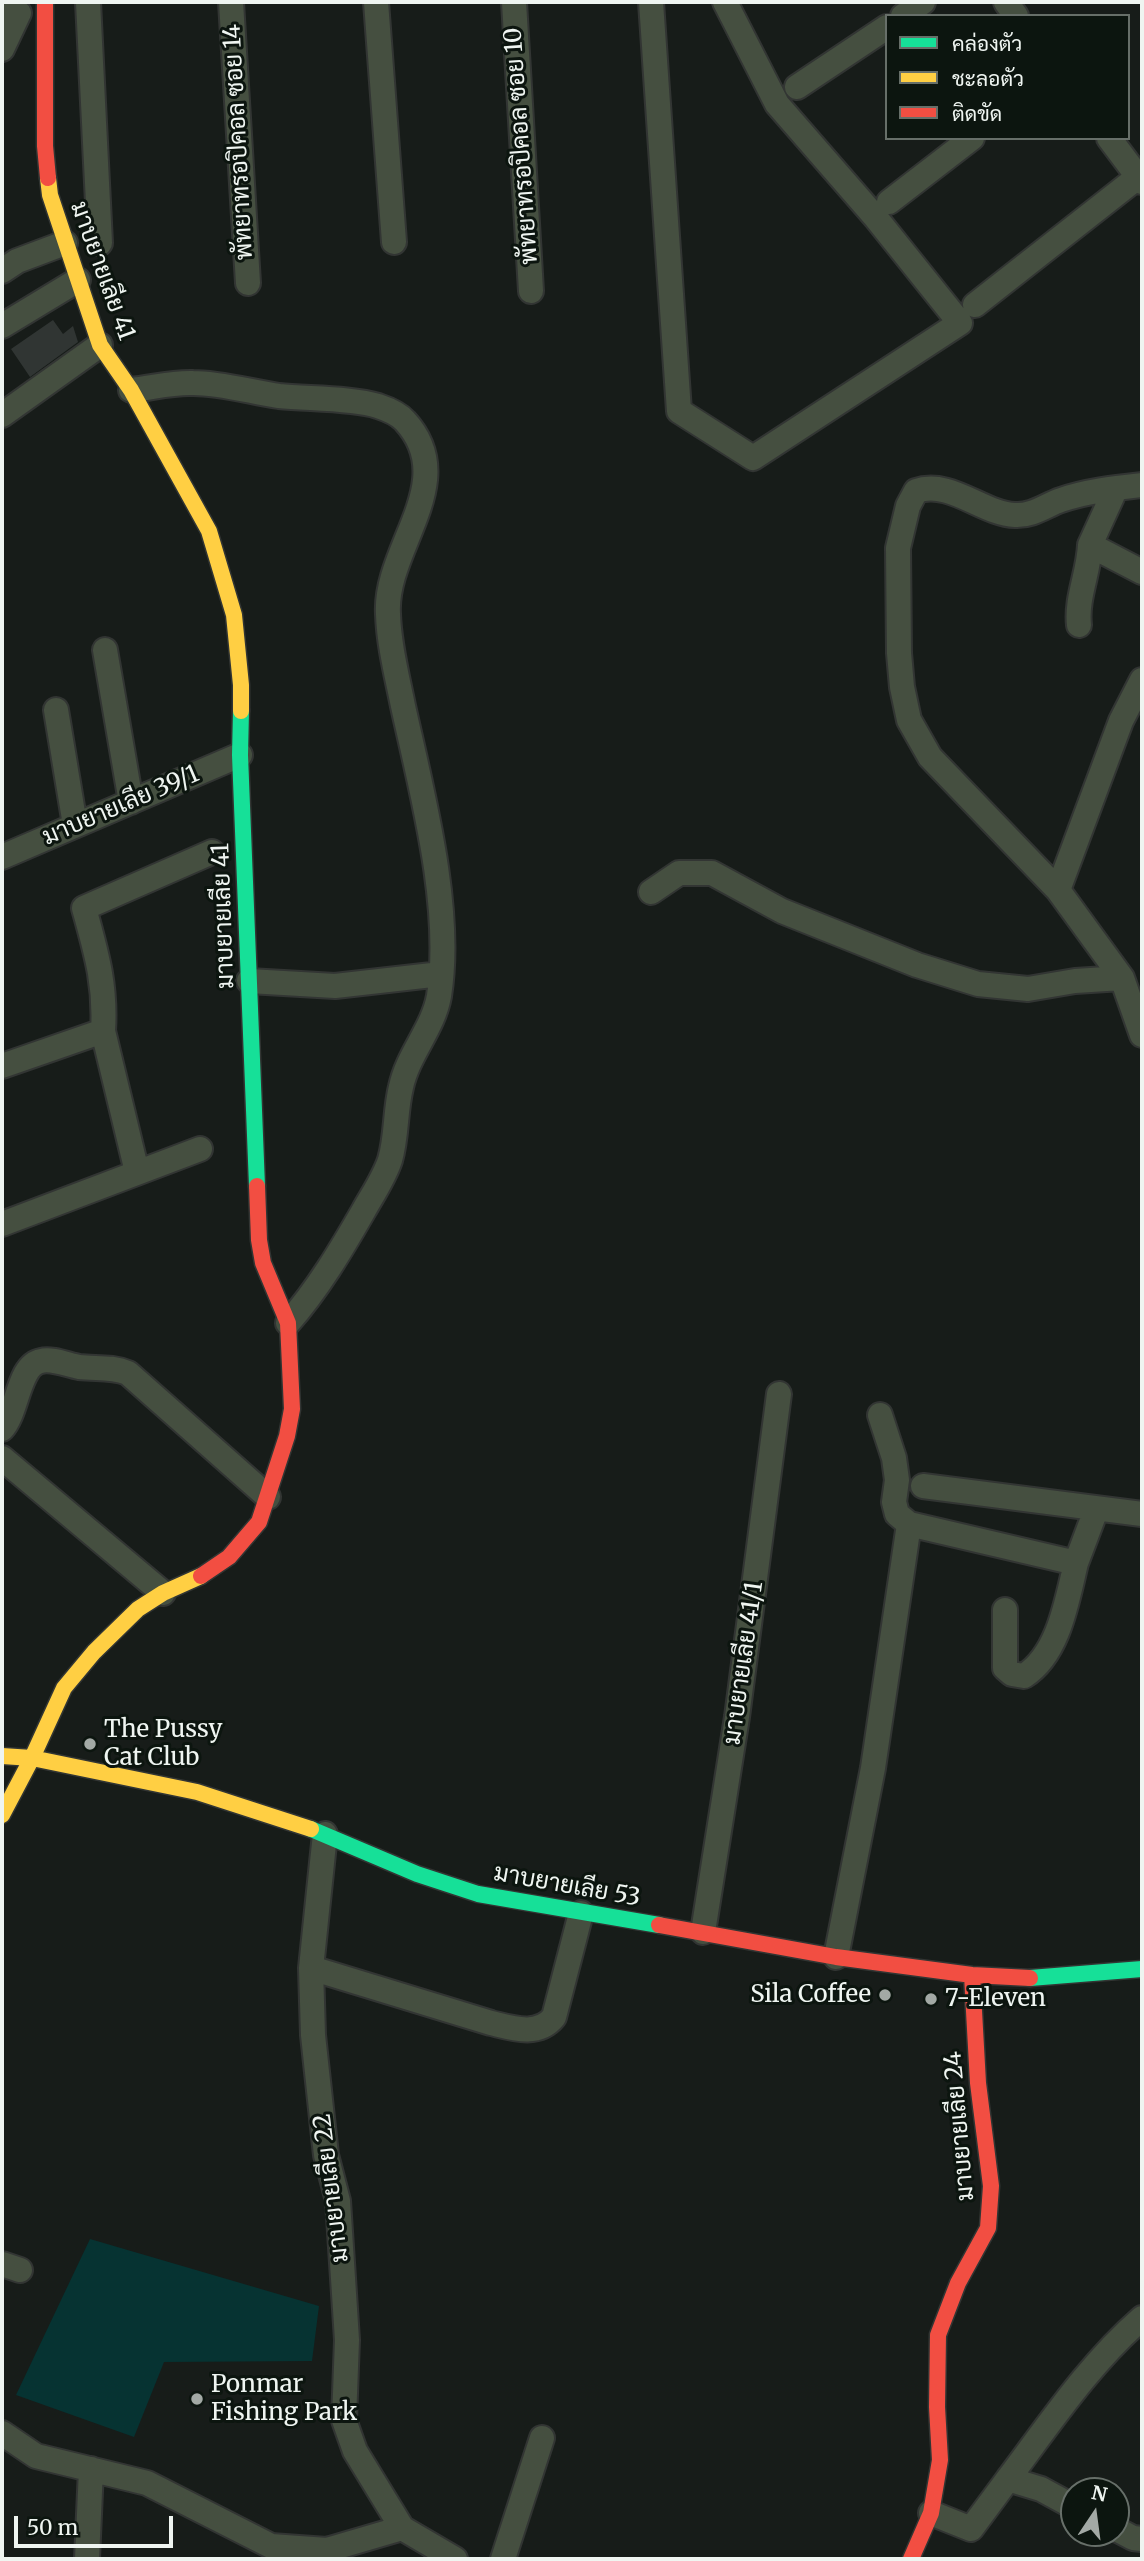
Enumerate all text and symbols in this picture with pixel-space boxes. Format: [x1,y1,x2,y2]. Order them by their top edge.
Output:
legend [885,14,1130,140]
street label: พัทยาทรอปิคอล ซอย 14 [218,23,260,261]
street label: พัทยาทรอปิคอล ซอย 10 [499,27,545,265]
text: คล่องตัว [952,30,1022,57]
text: ชะลอตัว [952,65,1024,92]
text: ติดขัด [952,100,1002,127]
street label: มาบยายเลีย 41 [64,198,140,344]
street label: มาบยายเลีย 39/1 [38,760,204,852]
street label: มาบยายเลีย 41 [207,843,241,989]
street label: มาบยายเลีย 41/1 [718,1579,770,1747]
place label: The Pussy Cat Club [104,1716,223,1772]
marker: The Pussy Cat Club [82,1736,98,1752]
street label: มาบยายเลีย 53 [491,1859,643,1913]
place label: Sila Coffee [750,1981,871,2009]
place label: 7-Eleven [945,1985,1046,2013]
marker: Sila Coffee [877,1987,893,2003]
marker: 7-Eleven [923,1991,939,2007]
street label: มาบยายเลีย 24 [939,2050,981,2202]
street label: มาบยายเลีย 22 [309,2112,355,2264]
place label: Ponmar Fishing Park [211,2371,357,2427]
marker: Ponmar Fishing Park [189,2391,205,2407]
north arrow [1060,2477,1130,2547]
text: N [1089,2480,1109,2507]
scale bar [18,2502,177,2546]
text: 50 m [27,2514,78,2541]

